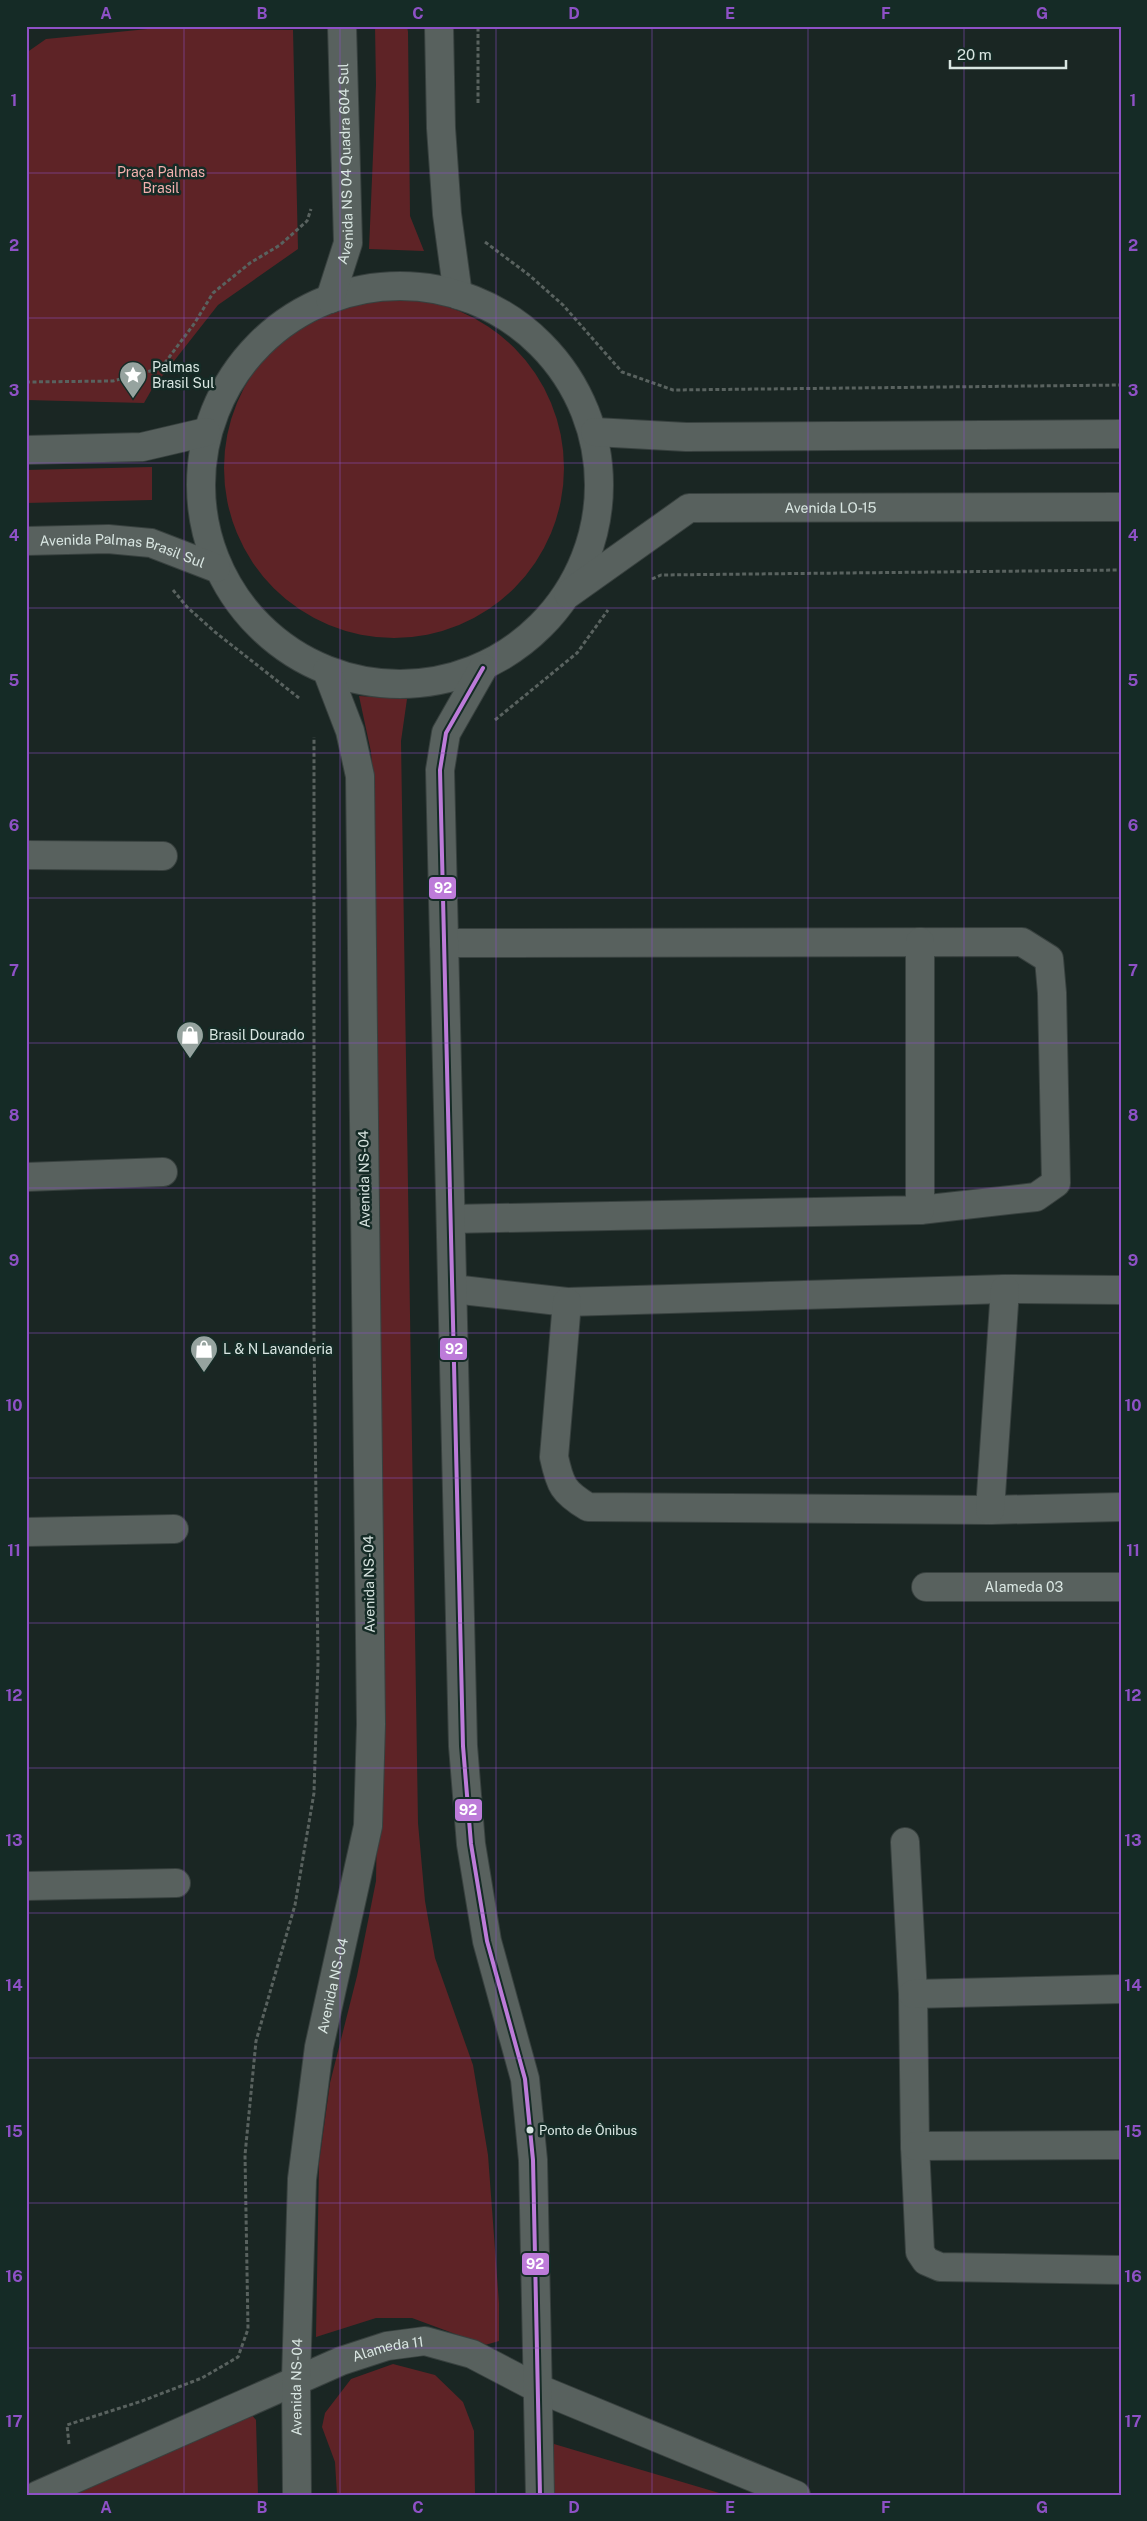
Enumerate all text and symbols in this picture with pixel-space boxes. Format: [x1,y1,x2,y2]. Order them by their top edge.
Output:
text: A [100,4,112,23]
text: B [257,4,268,23]
text: C [412,4,424,23]
text: D [568,4,580,23]
text: E [725,4,735,23]
text: F [881,4,891,23]
text: G [1036,4,1048,23]
scale bar [950,38,1066,70]
text: 20 m [957,46,992,63]
street label: Avenida NS 04 Quadra 604 Sul [334,63,356,266]
text: 1 [11,91,17,110]
text: 1 [1130,91,1136,110]
park label: Praça Palmas Brasil [117,164,205,196]
text: 2 [9,236,19,255]
text: 2 [1128,236,1138,255]
place label: Palmas Brasil Sul [152,359,214,391]
place icon: Palmas Brasil Sul [118,360,148,399]
text: 3 [9,381,19,400]
text: 3 [1128,381,1138,400]
street label: Avenida LO-15 [785,500,877,516]
text: 4 [9,526,20,545]
text: 4 [1128,526,1139,545]
street label: Avenida Palmas Brasil Sul [40,531,207,571]
text: 5 [9,671,20,690]
text: 5 [1128,671,1139,690]
text: 6 [9,816,19,835]
text: 6 [1128,816,1138,835]
line badge: 92 [428,876,457,900]
text: 92 [434,880,452,896]
text: 7 [9,961,19,980]
text: 7 [1128,961,1138,980]
shop icon: Brasil Dourado [175,1020,205,1059]
place label: Brasil Dourado [209,1027,305,1043]
text: 8 [9,1106,20,1125]
text: 8 [1128,1106,1139,1125]
street label: Avenida NS-04 [355,1130,373,1228]
text: 9 [9,1251,19,1270]
text: 9 [1128,1251,1138,1270]
shop icon: L & N Lavanderia [189,1334,219,1373]
line badge: 92 [439,1337,468,1361]
place label: L & N Lavanderia [223,1341,333,1357]
text: 92 [445,1341,463,1357]
text: 10 [5,1396,23,1415]
text: 10 [1124,1396,1142,1415]
street label: Avenida NS-04 [360,1535,378,1633]
text: 11 [7,1541,21,1560]
text: 11 [1126,1541,1140,1560]
street label: Alameda 03 [985,1579,1064,1595]
text: 12 [5,1686,23,1705]
text: 12 [1124,1686,1142,1705]
line badge: 92 [454,1798,483,1822]
text: 92 [459,1802,477,1818]
text: 13 [5,1831,23,1850]
text: 13 [1124,1831,1142,1850]
street label: Avenida NS-04 [314,1936,351,2035]
text: 14 [5,1976,23,1995]
text: 14 [1124,1976,1142,1995]
text: 15 [5,2122,23,2141]
text: 15 [1124,2122,1142,2141]
place label: Ponto de Ônibus [539,2123,637,2138]
marker: Ponto de Ônibus [525,2125,535,2135]
line badge: 92 [521,2252,550,2276]
text: 92 [526,2256,544,2272]
text: 16 [5,2267,23,2286]
text: 16 [1124,2267,1142,2286]
street label: Alameda 11 [350,2333,424,2365]
street label: Avenida NS-04 [288,2338,305,2436]
text: 17 [6,2412,22,2431]
text: 17 [1125,2412,1141,2431]
text: A [100,2498,112,2517]
text: B [257,2498,268,2517]
text: C [412,2498,424,2517]
text: D [568,2498,580,2517]
text: E [725,2498,735,2517]
text: F [881,2498,891,2517]
text: G [1036,2498,1048,2517]

